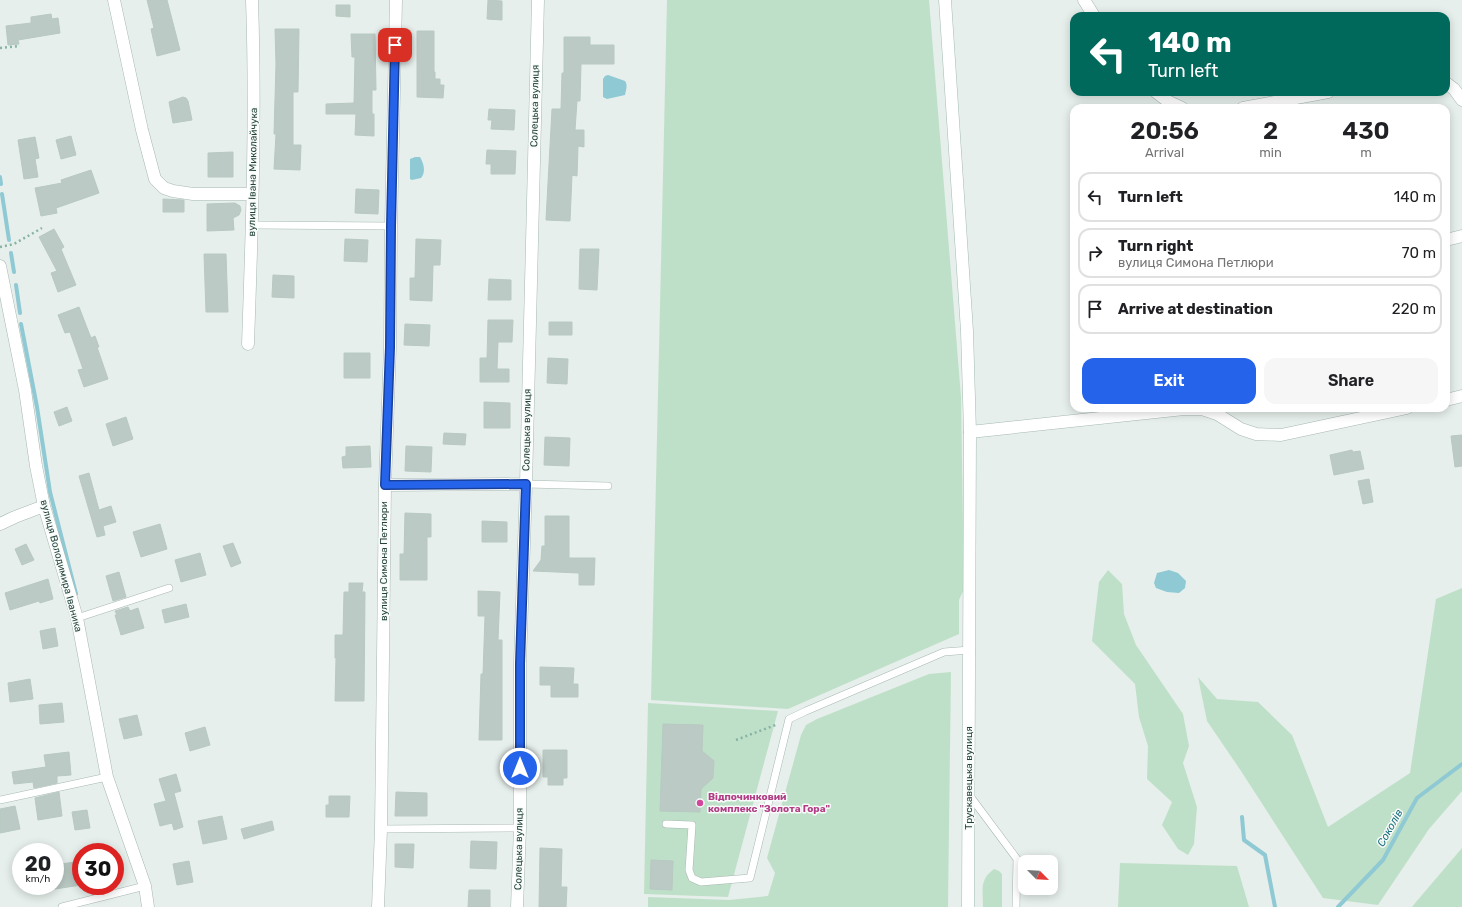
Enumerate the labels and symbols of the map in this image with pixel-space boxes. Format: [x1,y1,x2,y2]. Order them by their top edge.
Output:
pin [378,28,412,62]
street label: Солецька вулиця [528,65,542,147]
street label: вулиця Івана Миколайчука [246,108,260,236]
street label: Солецька вулиця [520,389,534,471]
street label: вулиця Володимира Іваника [38,499,84,633]
street label: вулиця Симона Петлюри [378,501,390,621]
street label: Трускавецька вулиця [963,726,975,830]
position arrow [499,747,541,789]
place label: Відпочинковий комплекс "Золота Гора" [708,791,831,815]
marker: Відпочинковий комплекс "Золота Гора" [695,798,705,808]
water label: Соколів [1374,807,1406,849]
street label: Солецька вулиця [512,808,526,890]
speed limit sign: 30 [72,843,124,895]
north arrow [1018,855,1058,895]

